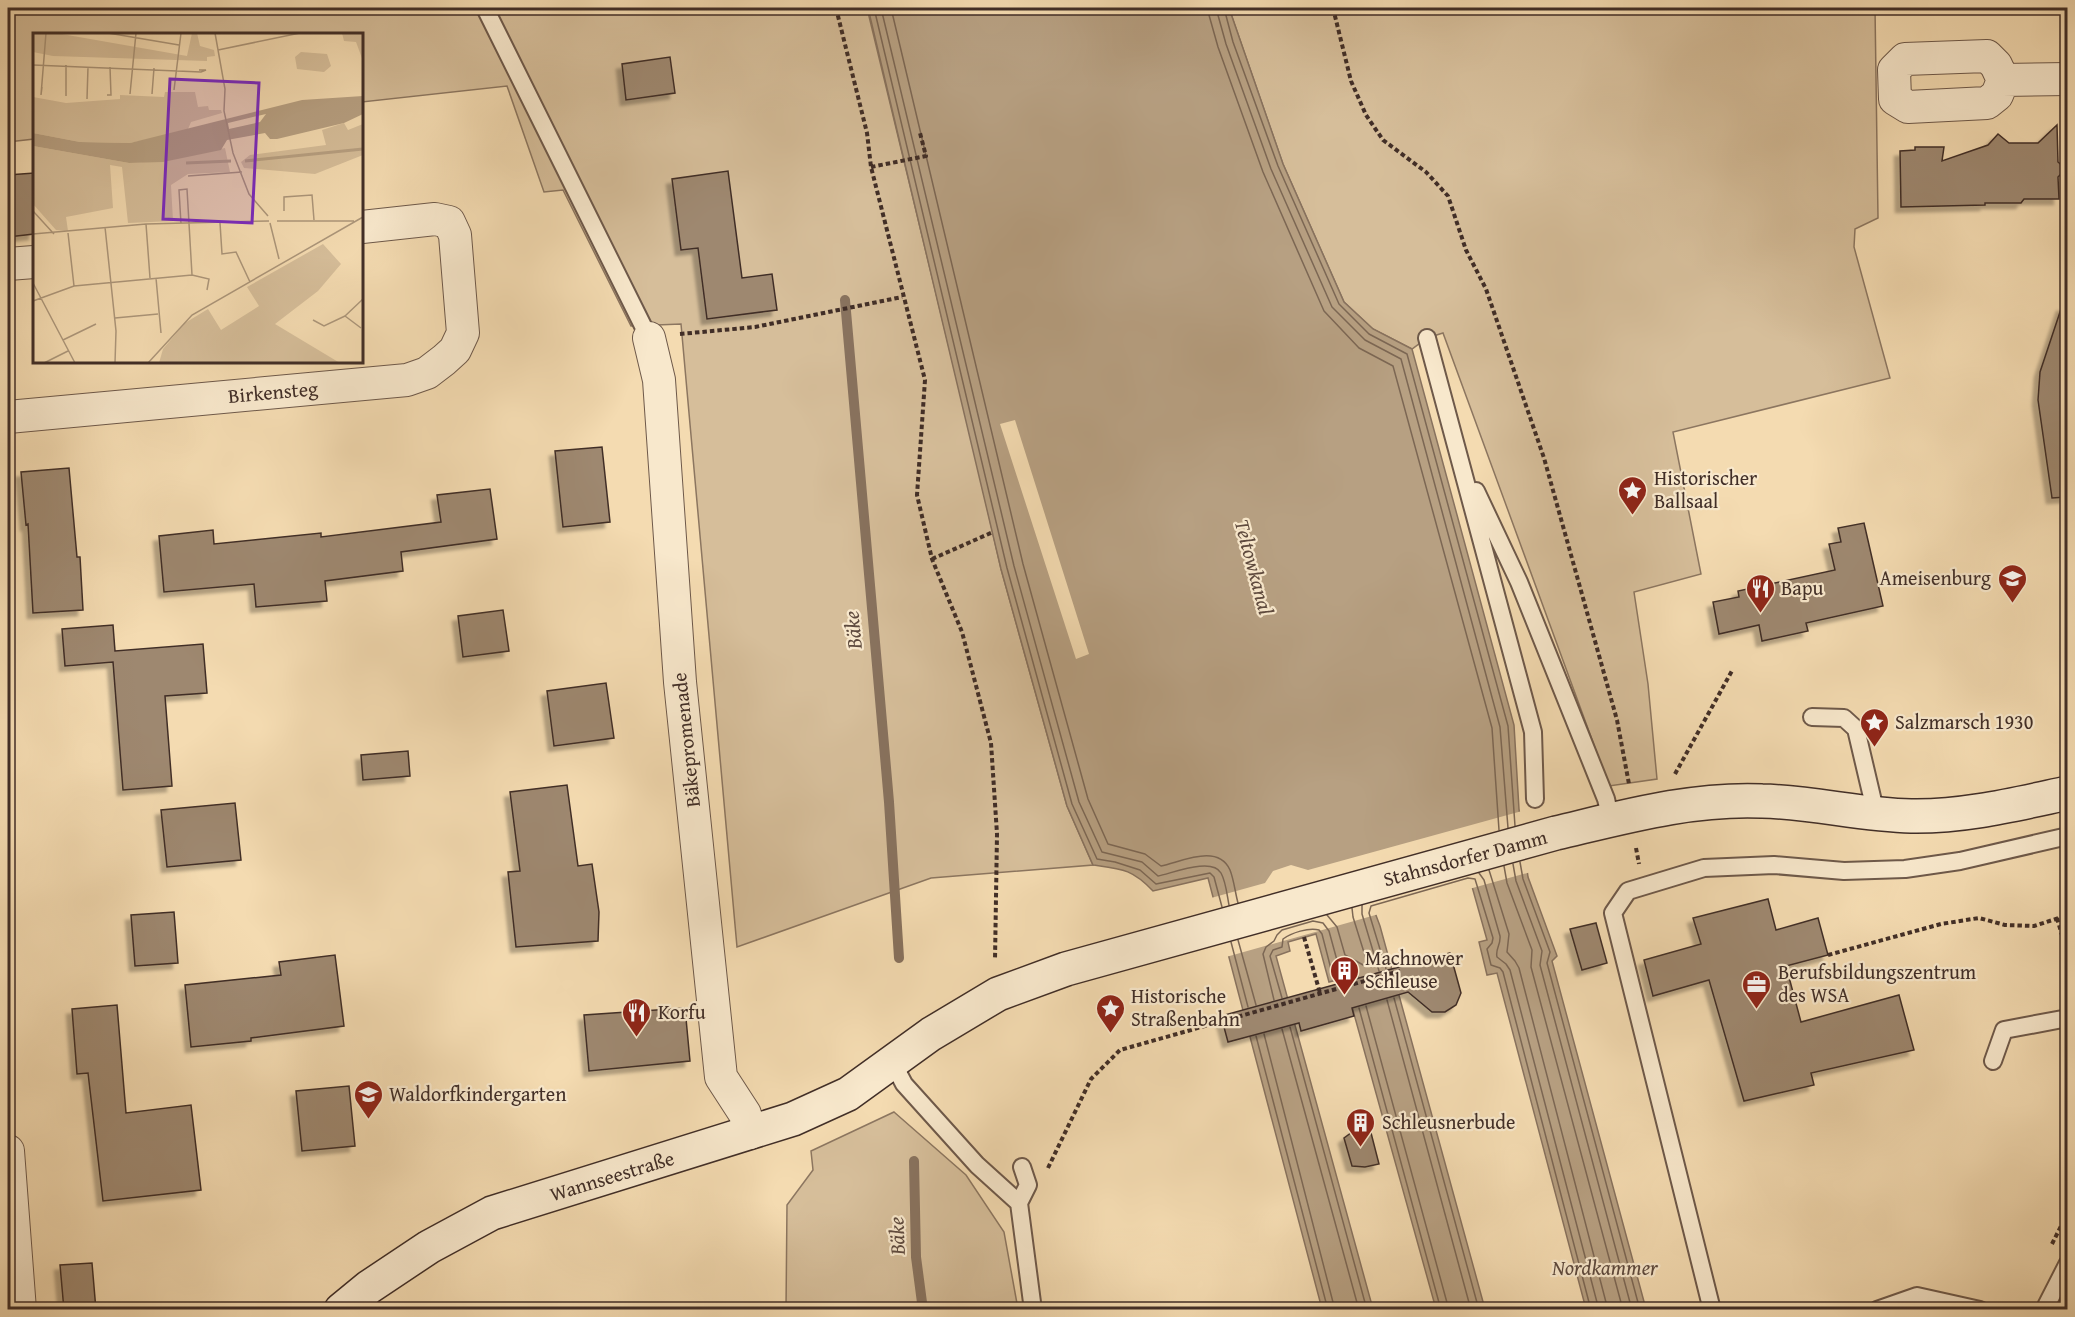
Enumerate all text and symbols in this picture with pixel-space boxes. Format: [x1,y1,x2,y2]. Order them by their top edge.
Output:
inset map [33,33,363,363]
street label: Birkensteg [227,373,319,410]
place label: Historischer Ballsaal [1654,463,1757,515]
place icon: Historischer Ballsaal [1617,474,1649,516]
water label: Teltowkanal [1227,516,1282,618]
school or university icon: Ameisenburg [1996,562,2028,604]
place label: Ameisenburg [1880,563,1991,592]
restaurant icon: Bapu [1744,572,1776,614]
place label: Bapu [1781,573,1824,602]
water label: Bäke [835,610,870,651]
street label: Bäkepromenade [664,671,707,809]
place icon: Salzmarsch 1930 [1858,706,1890,748]
place label: Salzmarsch 1930 [1895,707,2033,736]
street label: Stahnsdorfer Damm [1380,822,1551,893]
place label: Machnower Schleuse [1365,943,1463,995]
building icon: Machnower Schleuse [1328,954,1360,996]
place label: Berufsbildungszentrum des WSA [1778,957,1977,1009]
office icon: Berufsbildungszentrum des WSA [1741,968,1773,1010]
place label: Historische Straßenbahn [1131,981,1240,1033]
place icon: Historische Straßenbahn [1094,992,1126,1034]
restaurant icon: Korfu [621,996,653,1038]
place label: Korfu [658,997,706,1026]
school or university icon: Waldorfkindergarten [352,1078,384,1120]
place label: Waldorfkindergarten [389,1079,566,1108]
building icon: Schleusnerbude [1345,1106,1377,1148]
place label: Schleusnerbude [1382,1107,1515,1136]
street label: Wannseestraße [546,1143,678,1208]
water label: Bäke [880,1216,913,1257]
water label: Nordkammer [1551,1252,1659,1283]

